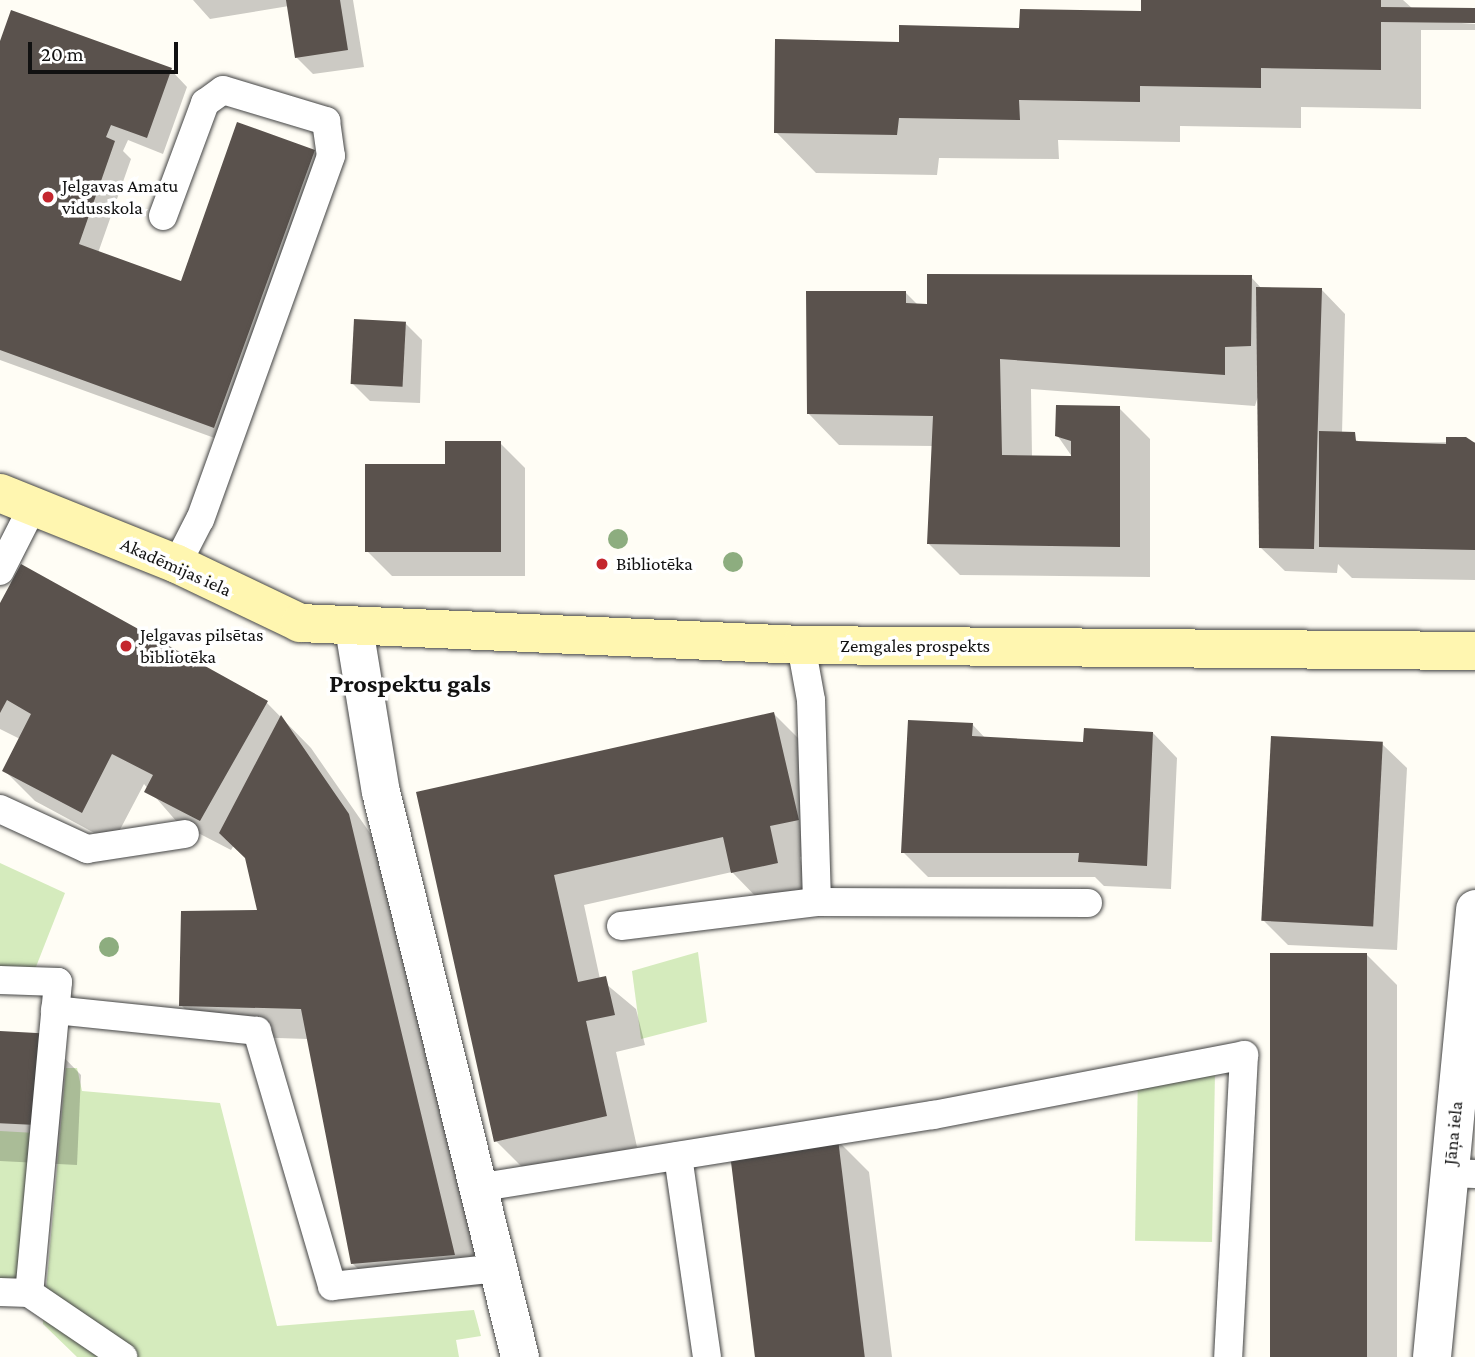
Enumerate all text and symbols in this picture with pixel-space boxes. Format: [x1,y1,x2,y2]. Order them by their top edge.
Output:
scale bar [32,28,182,72]
text: 20 m [41,42,84,66]
place label: Jelgavas Amatu vidusskola [62,175,178,219]
marker: Jelgavas Amatu vidusskola [40,189,56,205]
street label: Akadēmijas iela [117,532,235,602]
place label: Bibliotēka [616,553,693,575]
marker: Bibliotēka [594,556,610,572]
place label: Jelgavas pilsētas bibliotēka [140,624,263,668]
street label: Zemgales prospekts [840,635,990,657]
marker: Jelgavas pilsētas bibliotēka [118,638,134,654]
district label: Prospektu gals [329,668,491,700]
street label: Jāņa iela [1438,1100,1468,1166]

